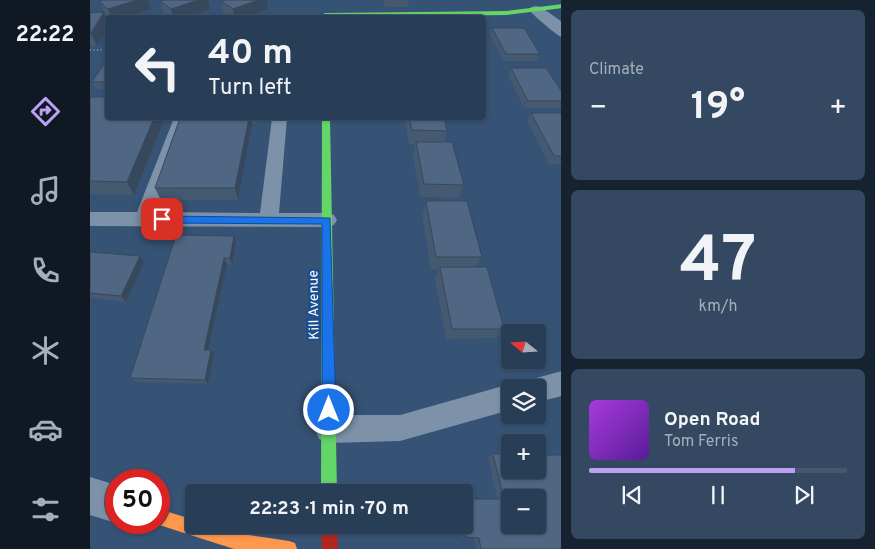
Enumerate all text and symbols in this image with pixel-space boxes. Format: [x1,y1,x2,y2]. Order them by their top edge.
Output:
text: 22:22 [15,22,75,49]
text: 40 m [208,32,293,76]
icon: left [125,35,190,100]
text: Climate [589,60,644,80]
text: Turn left [208,75,291,102]
text: 19° [691,84,745,133]
text: − [589,91,607,127]
text: + [829,91,847,127]
icon: directions [28,94,63,129]
icon: music [28,173,63,208]
pin [141,198,183,240]
icon: arrive [148,205,176,233]
text: 47 [680,223,756,305]
icon: phone [28,253,63,288]
street label: Kill Avenue [305,270,324,340]
text: km/h [699,297,737,317]
north arrow [501,324,546,369]
map controls [501,324,546,534]
icon: climate [28,333,63,368]
button: layers [501,379,546,424]
position arrow [302,383,354,435]
text: Open Road [664,408,760,432]
icon: car [28,412,63,447]
text: Tom Ferris [664,432,738,452]
button: + [501,434,546,479]
speed limit sign: 50 [105,469,170,534]
icon: previous [618,481,646,509]
icon: pause [704,481,732,509]
icon: next [790,481,818,509]
button: − [501,489,546,534]
icon: filters [28,492,63,527]
text: 22:23 · 1 min · 70 m [249,497,409,521]

